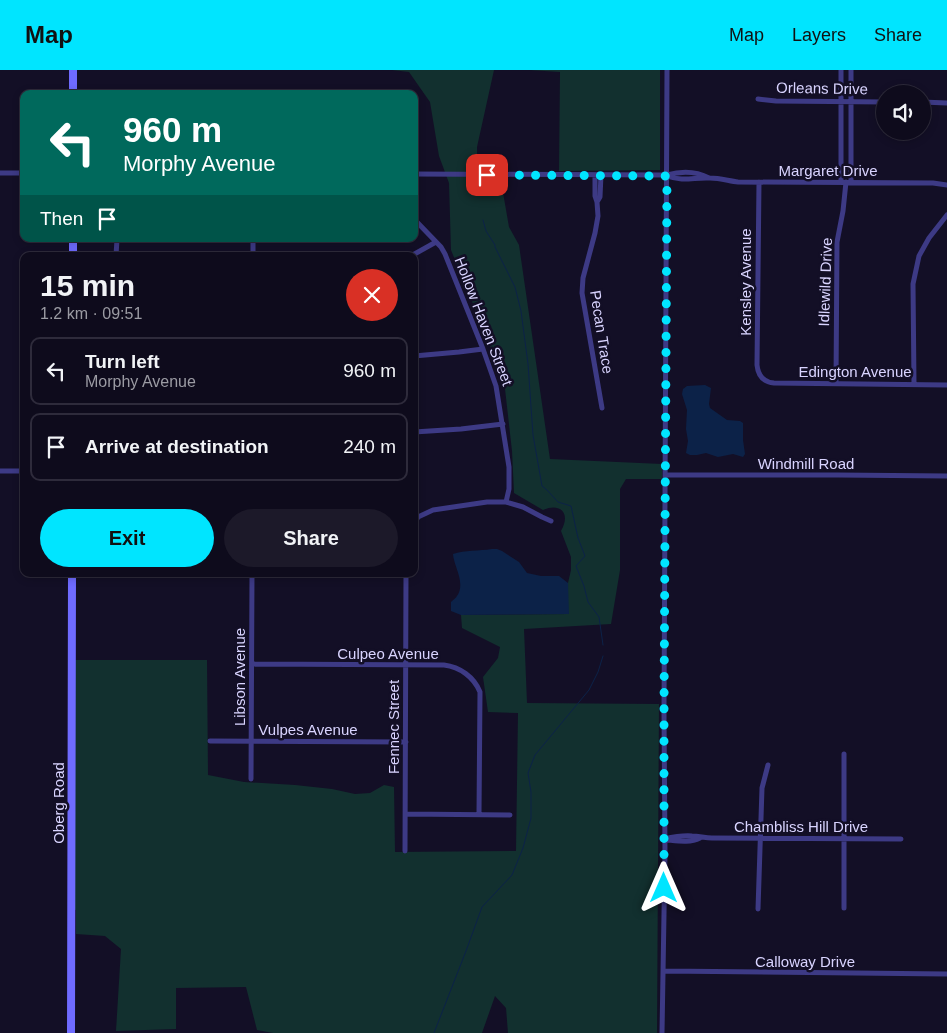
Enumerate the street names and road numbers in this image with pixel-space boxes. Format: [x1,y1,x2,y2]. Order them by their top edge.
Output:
street label: Orleans Drive [776,79,868,97]
street label: Margaret Drive [778,162,878,179]
street label: Kensley Avenue [737,228,754,336]
street label: Idlewild Drive [815,237,835,327]
street label: Hollow Haven Street [452,254,517,389]
street label: Pecan Trace [587,289,617,375]
street label: Edington Avenue [798,363,912,380]
street label: Windmill Road [758,455,854,472]
street label: Libson Avenue [231,628,248,726]
street label: Culpeo Avenue [337,645,439,662]
street label: Fennec Street [385,679,402,774]
street label: Vulpes Avenue [258,721,358,738]
street label: Oberg Road [50,762,67,844]
street label: Chambliss Hill Drive [734,818,868,835]
street label: Calloway Drive [755,953,855,970]

